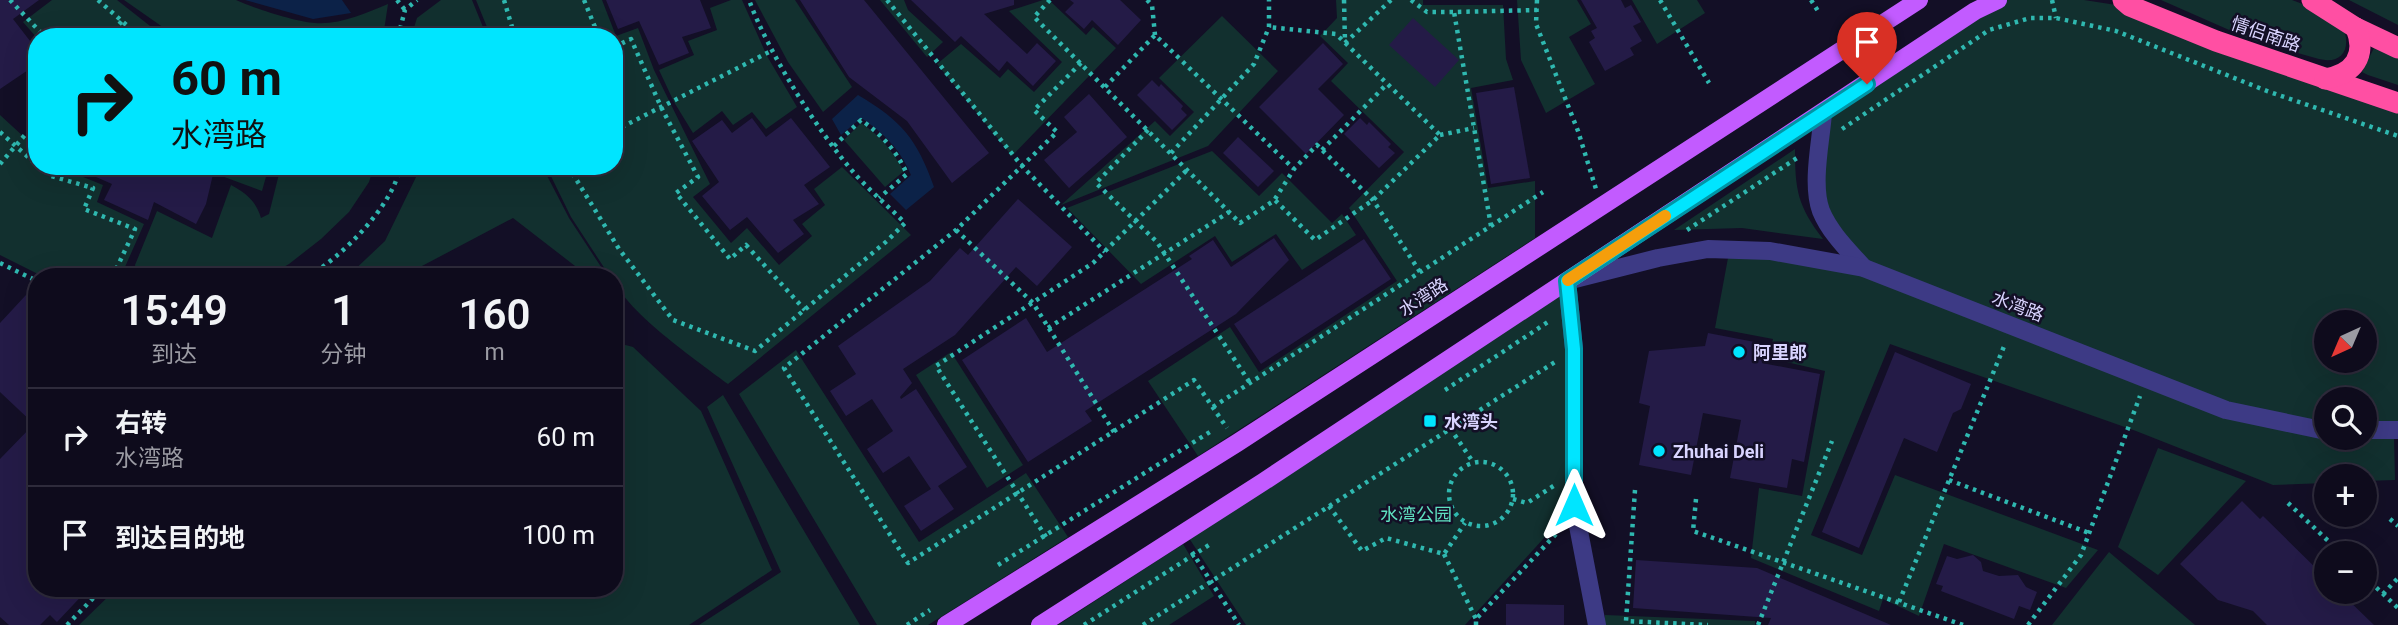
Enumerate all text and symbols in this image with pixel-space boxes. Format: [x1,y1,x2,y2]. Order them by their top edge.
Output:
pin [1837,12.0,1897,84]
street label: 情侣南路 [2229,12,2303,56]
icon: arrive [1848,23,1886,61]
text: 60 m [171,50,282,107]
icon: right [56,56,147,147]
text: 水湾路 [171,116,267,154]
street label: 水湾路 [1395,273,1451,321]
text: 15:49 [120,286,228,335]
text: 1 [331,286,355,335]
street label: 水湾路 [1989,287,2047,325]
text: 160 [459,290,531,339]
north arrow [2314,310,2376,373]
map controls [2314,310,2377,604]
text: m [485,339,505,366]
text: 到达 [151,341,197,368]
text: 分钟 [320,341,366,368]
place label: 阿里郎 [1753,342,1807,363]
marker: 阿里郎 [1731,344,1747,360]
button: search [2314,387,2377,450]
text: 右转 [115,408,167,438]
place label: 水湾头 [1444,411,1498,432]
marker: 水湾头 [1422,413,1438,429]
icon: right [56,418,94,456]
text: 60 m [537,422,595,452]
place label: Zhuhai Deli [1673,441,1764,462]
marker: Zhuhai Deli [1651,443,1667,459]
text: 水湾路 [115,445,184,472]
button: + [2314,464,2377,527]
position arrow [1537,468,1611,542]
park label: 水湾公园 [1380,504,1452,525]
icon: arrive [56,516,94,554]
text: 100 m [522,520,595,550]
text: 到达目的地 [115,523,245,553]
button: − [2314,541,2377,604]

